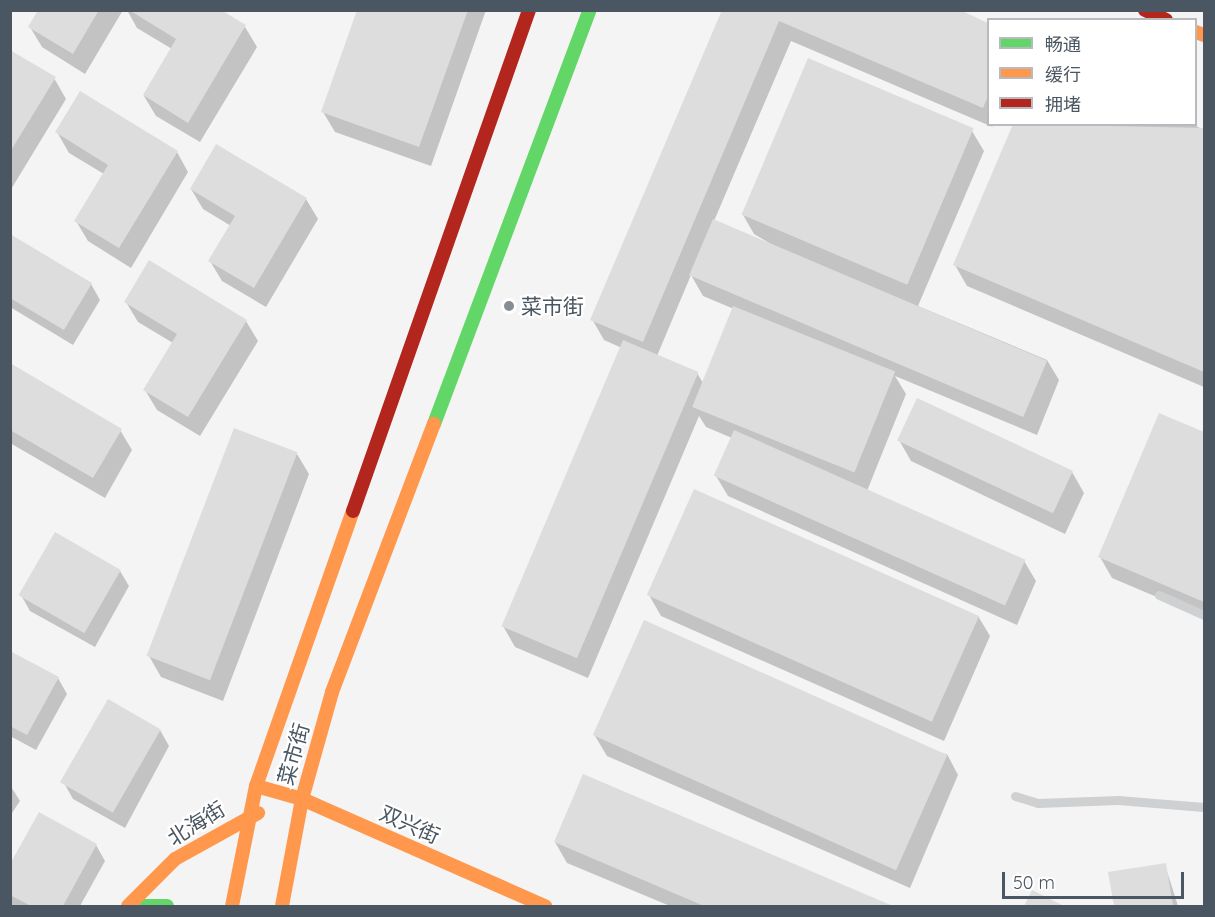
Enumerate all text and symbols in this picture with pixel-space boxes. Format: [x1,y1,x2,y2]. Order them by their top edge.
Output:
legend [987,18,1197,126]
text: 畅通 [1045,33,1081,56]
text: 缓行 [1045,63,1081,86]
text: 拥堵 [1045,93,1081,116]
place label: 菜市街 [521,293,584,319]
marker: 菜市街 [502,299,516,313]
street label: 菜市街 [272,720,314,788]
street label: 北海街 [163,796,229,850]
street label: 双兴街 [376,800,444,848]
scale bar [1005,860,1186,898]
text: 50 m [1013,871,1055,894]

